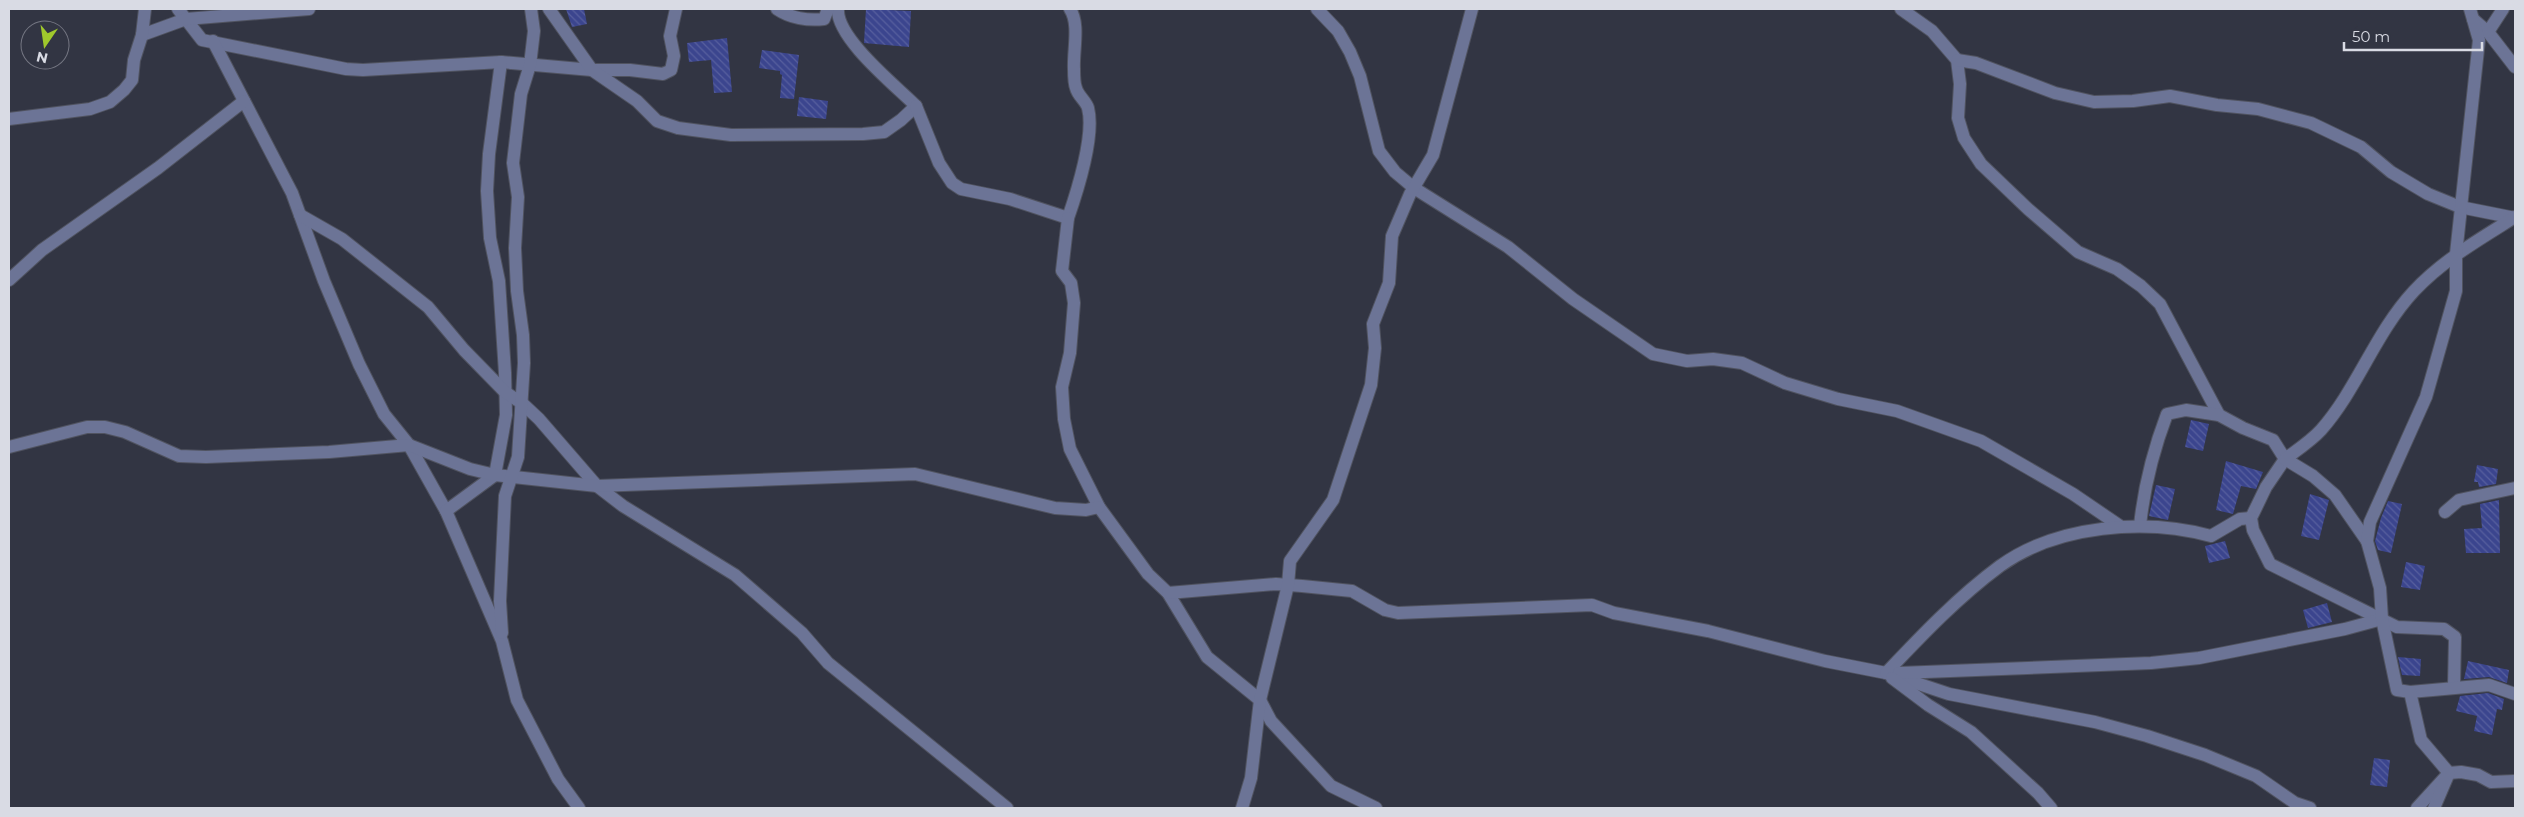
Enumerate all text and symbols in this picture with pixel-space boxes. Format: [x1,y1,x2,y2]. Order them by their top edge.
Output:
north arrow [20,20,70,70]
scale bar [2344,20,2482,52]
text: 50 m [2352,27,2390,46]
text: N [35,48,50,68]

